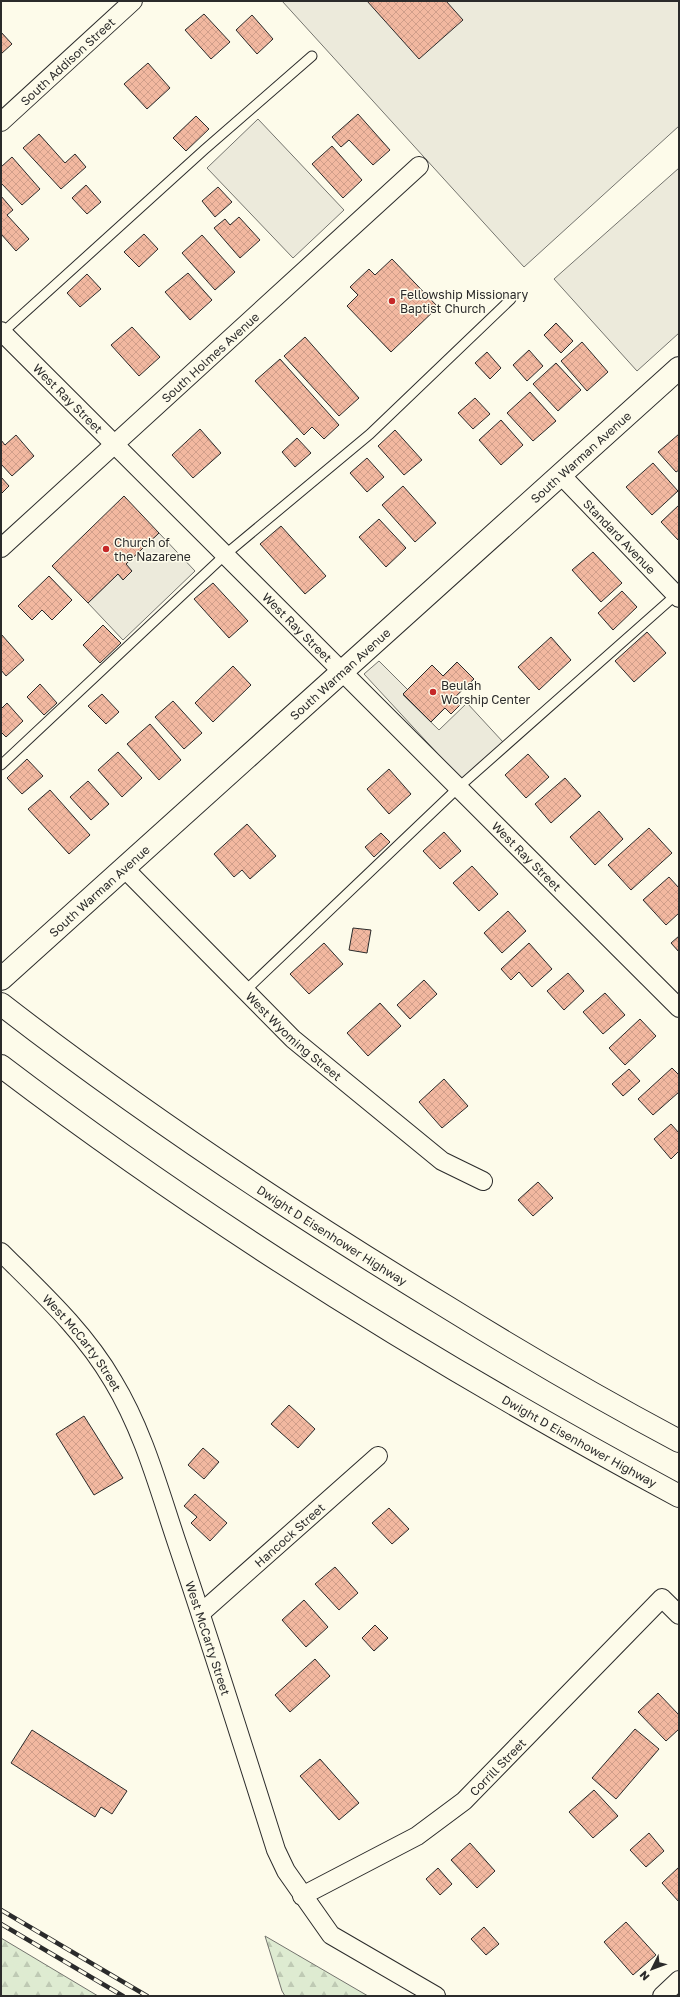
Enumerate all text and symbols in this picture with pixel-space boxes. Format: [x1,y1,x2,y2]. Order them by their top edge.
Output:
street label: South Addison Street [17,14,118,108]
place label: Fellowship Missionary Baptist Church [400,287,529,316]
marker: Fellowship Missionary Baptist Church [387,296,397,306]
street label: South Holmes Avenue [158,309,262,405]
street label: West Ray Street [30,360,106,436]
street label: South Warman Avenue [527,408,634,506]
street label: Standard Avenue [581,496,659,577]
place label: Church of the Nazarene [114,535,191,564]
marker: Church of the Nazarene [101,544,111,554]
street label: West Ray Street [260,589,336,665]
street label: South Warman Avenue [286,625,393,723]
place label: Beulah Worship Center [441,678,530,707]
marker: Beulah Worship Center [428,687,438,697]
street label: West Ray Street [489,818,565,894]
street label: South Warman Avenue [46,841,152,940]
street label: West Wyoming Street [243,988,345,1084]
street label: Dwight D Eisenhower Highway [254,1181,410,1289]
street label: West McCarty Street [40,1291,125,1394]
street label: Dwight D Eisenhower Highway [500,1391,660,1490]
street label: Hancock Street [251,1499,328,1570]
street label: West McCarty Street [183,1579,234,1697]
street label: Corrill Street [466,1735,529,1799]
north arrow [632,1949,672,1989]
text: N [637,1969,652,1983]

